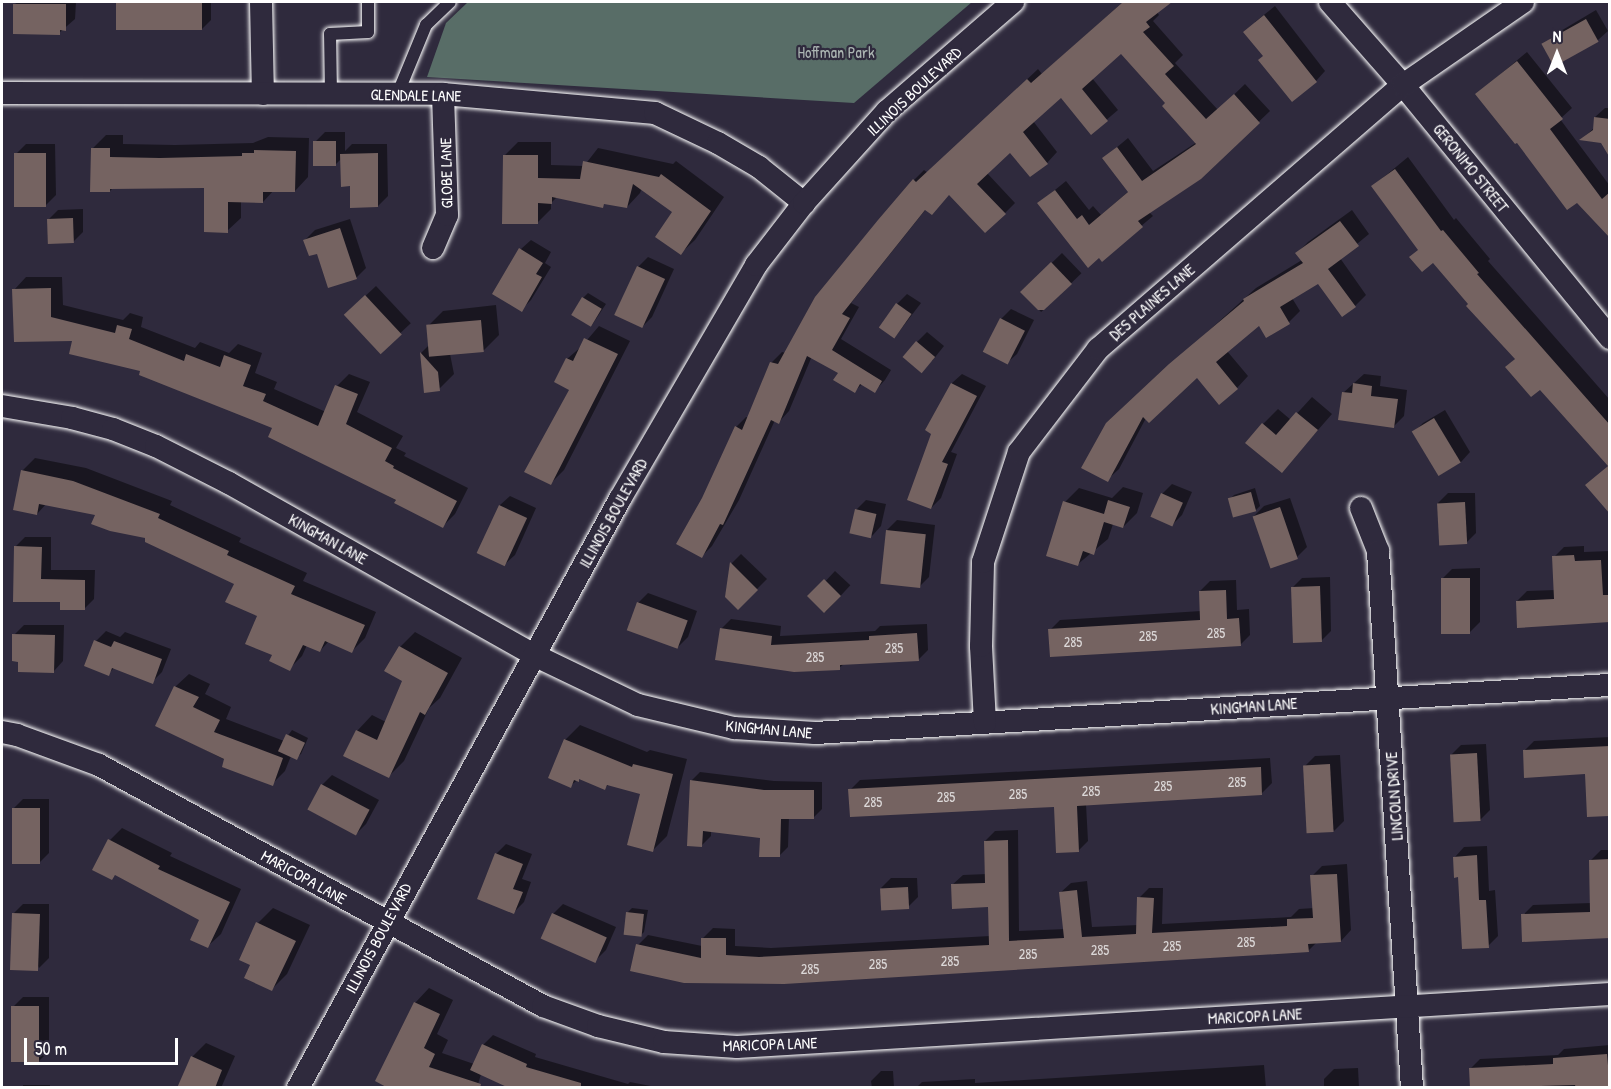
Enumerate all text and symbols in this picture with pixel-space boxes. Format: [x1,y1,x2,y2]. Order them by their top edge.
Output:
north arrow [1527,24,1587,84]
text: N [1553,25,1561,47]
park label: Hoffman Park [797,42,875,62]
street label: ILLINOIS BOULEVARD [863,42,965,140]
street label: GLENDALE LANE [371,85,461,105]
street label: GERONIMO STREET [1429,120,1513,216]
street label: GLOBE LANE [436,137,456,209]
street label: DES PLAINES LANE [1105,260,1199,344]
street label: ILLINOIS BOULEVARD [575,455,651,571]
street label: KINGMAN LANE [285,509,371,569]
house number: 285 [1207,625,1225,641]
house number: 285 [1139,628,1157,644]
house number: 285 [1064,634,1082,650]
house number: 285 [885,640,903,656]
house number: 285 [806,649,824,665]
street label: KINGMAN LANE [1210,693,1298,719]
street label: KINGMAN LANE [725,716,813,742]
street label: LINCOLN DRIVE [1381,751,1407,841]
house number: 285 [1228,774,1246,790]
house number: 285 [1154,778,1172,794]
house number: 285 [1082,783,1100,799]
house number: 285 [1009,786,1027,802]
house number: 285 [937,789,955,805]
house number: 285 [864,794,882,810]
street label: MARICOPA LANE [258,846,350,908]
street label: ILLINOIS BOULEVARD [341,880,415,996]
house number: 285 [1237,934,1255,950]
house number: 285 [1163,938,1181,954]
house number: 285 [1091,942,1109,958]
house number: 285 [1019,946,1037,962]
house number: 285 [941,953,959,969]
house number: 285 [869,956,887,972]
house number: 285 [801,961,819,977]
street label: MARICOPA LANE [1207,1004,1303,1028]
scale bar [27,1026,182,1064]
street label: MARICOPA LANE [722,1033,818,1055]
text: 50 m [35,1036,67,1061]

